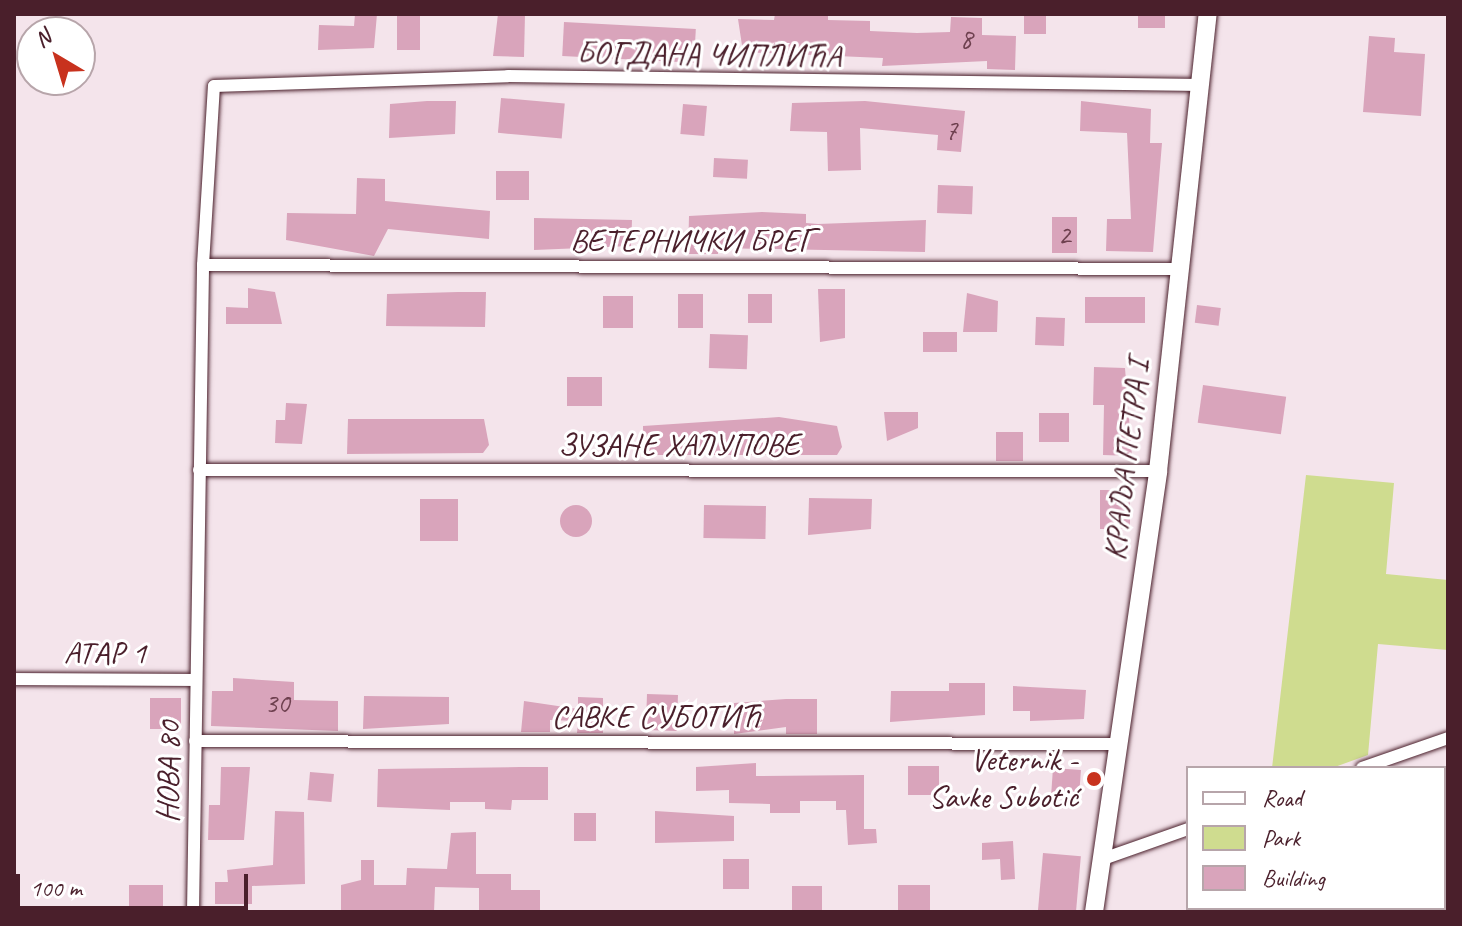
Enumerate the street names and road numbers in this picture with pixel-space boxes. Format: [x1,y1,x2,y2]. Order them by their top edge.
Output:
street label: БОГДАНА ЧИПЛИЋА [577,34,841,76]
street label: ВЕТЕРНИЧКИ БРЕГ [570,222,814,260]
street label: КРАЉА ПЕТРА I [1096,358,1158,562]
street label: ЗУЗАНЕ ХАЛУПОВЕ [558,426,800,464]
street label: АТАР 1 [64,634,146,672]
street label: САВКЕ СУБОТИЋ [552,698,760,736]
street label: НОВА 80 [149,721,189,823]

